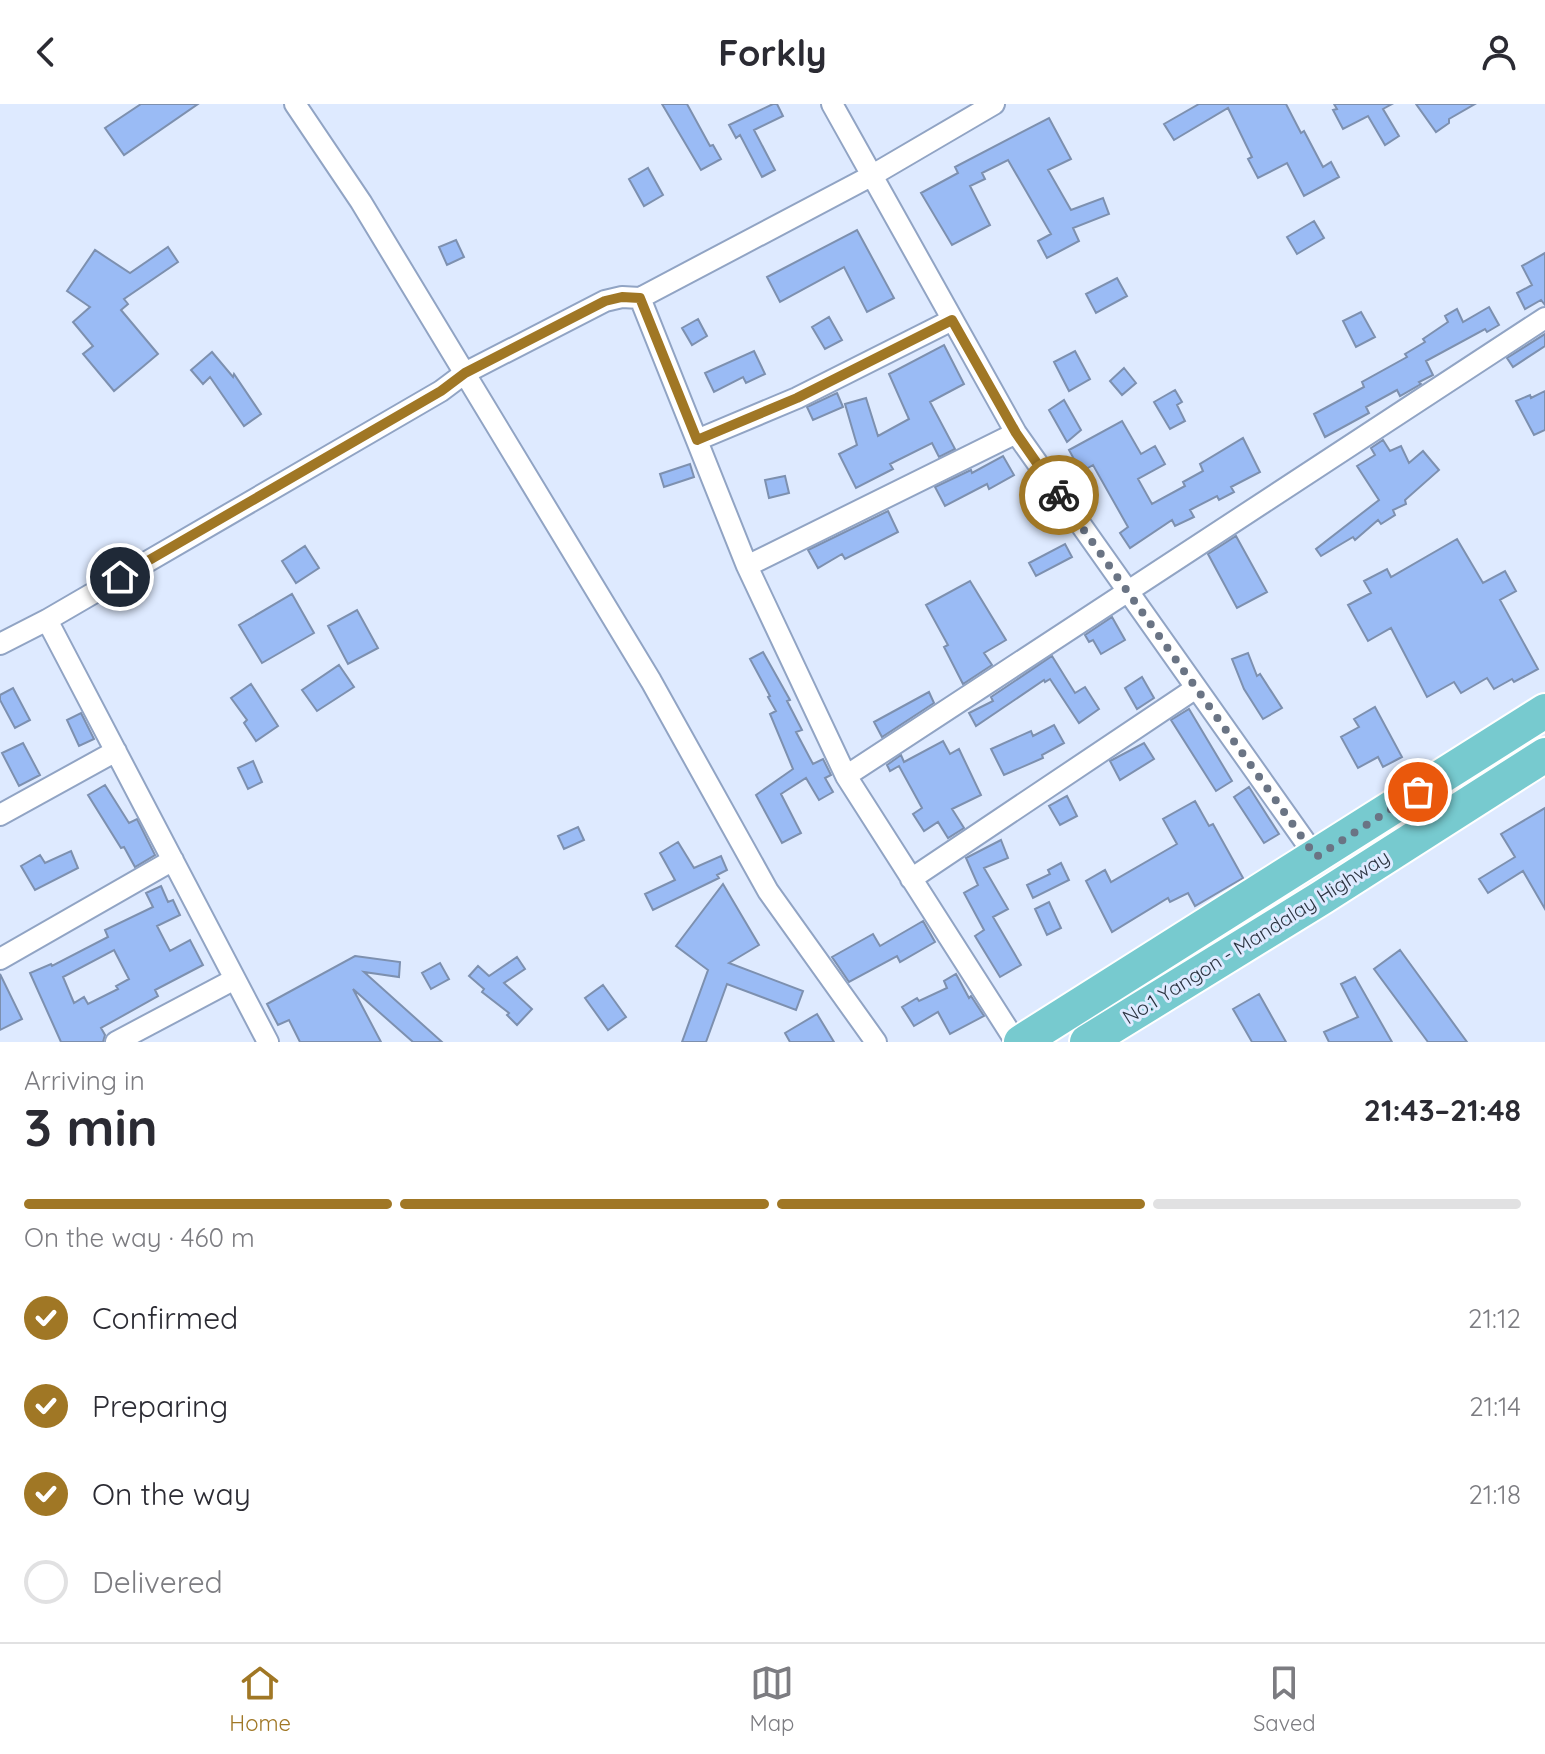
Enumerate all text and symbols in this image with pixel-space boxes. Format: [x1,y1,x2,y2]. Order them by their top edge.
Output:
icon: back [24,30,68,74]
text: Forkly [718,30,827,75]
icon: person [1477,30,1521,74]
courier [1019,455,1099,535]
icon: bike [1037,473,1081,517]
pin [86,543,154,611]
icon: home [98,555,142,599]
pin [1384,758,1452,826]
icon: bag [1396,770,1440,814]
street label: No.1 Yangon - Mandalay Highway [1118,844,1394,1029]
text: Arriving in [24,1064,145,1097]
text: 21:43–21:48 [1364,1091,1521,1129]
text: 3 min [24,1094,158,1159]
text: On the way · 460 m [24,1221,255,1254]
icon: check [24,1296,68,1340]
text: Confirmed [92,1299,238,1337]
text: 21:12 [1468,1302,1521,1335]
icon: check [24,1384,68,1428]
text: Preparing [92,1387,228,1425]
text: 21:14 [1469,1390,1521,1423]
icon: check [24,1472,68,1516]
text: On the way [92,1475,251,1513]
text: 21:18 [1468,1478,1521,1511]
text: Delivered [92,1563,223,1601]
tab: Home [229,1661,291,1737]
tab: Map [750,1661,794,1737]
tab: Saved [1253,1661,1316,1737]

